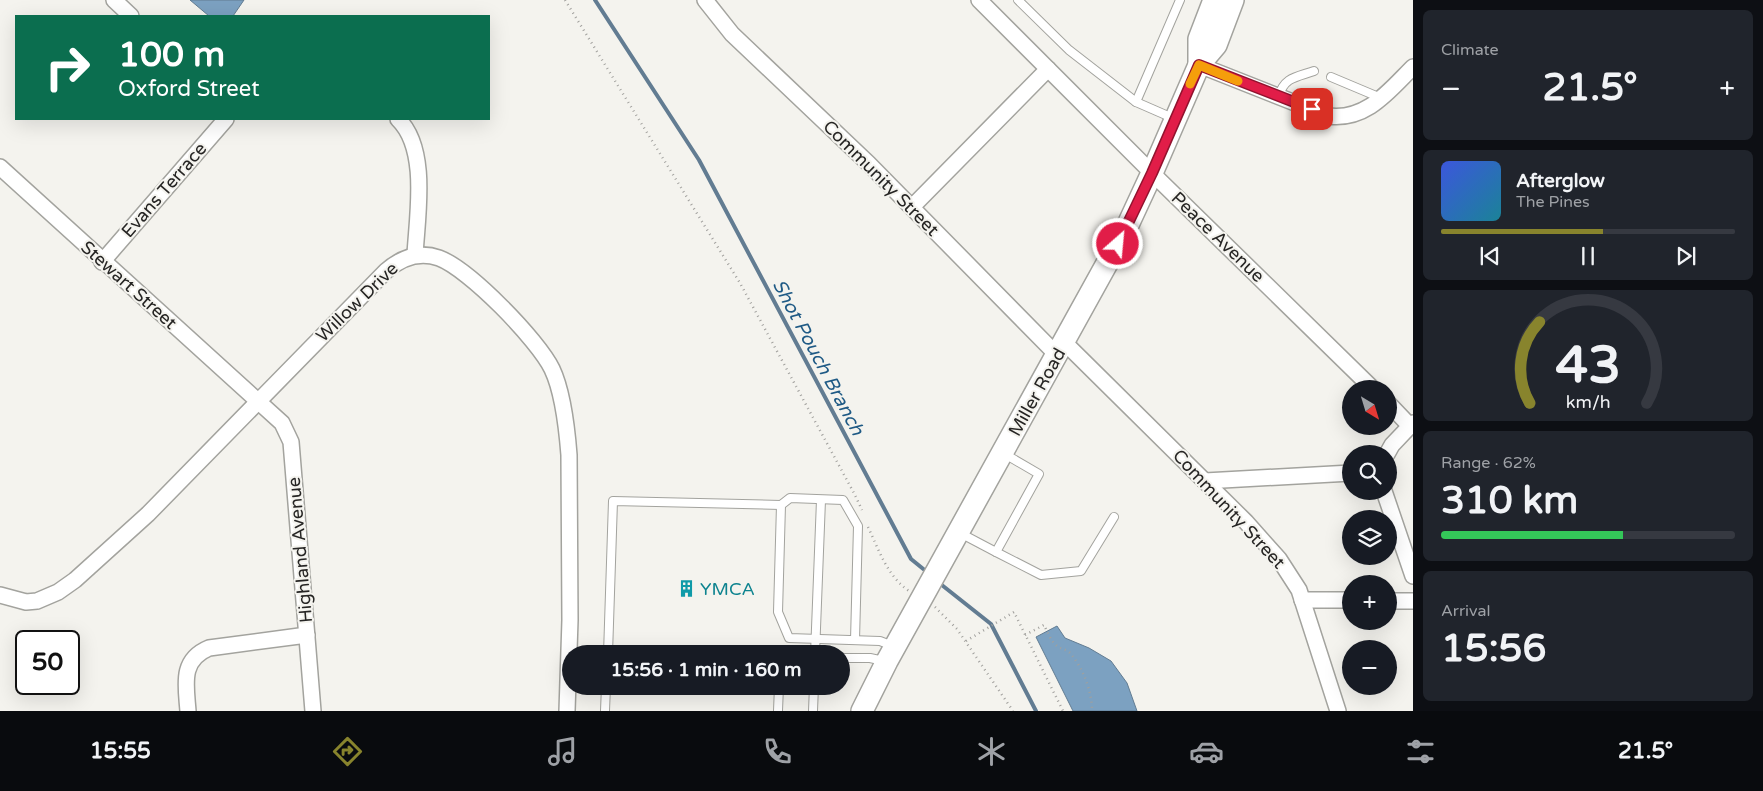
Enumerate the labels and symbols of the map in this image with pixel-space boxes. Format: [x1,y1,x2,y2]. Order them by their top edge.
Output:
pin [1291,88,1333,130]
street label: Community Street [818,115,944,241]
street label: Evans Terrace [117,138,211,242]
street label: Peace Avenue [1167,187,1269,287]
position arrow [1091,217,1143,269]
street label: Stewart Street [76,236,182,334]
street label: Willow Drive [311,257,403,347]
water label: Shot Pouch Branch [768,276,869,440]
street label: Miller Road [1004,344,1070,440]
north arrow [1342,380,1398,435]
street label: Community Street [1168,445,1290,573]
street label: Highland Avenue [283,476,317,624]
place label: YMCA [700,578,755,600]
building icon: YMCA [676,579,696,599]
speed limit sign: 50 [15,630,80,695]

